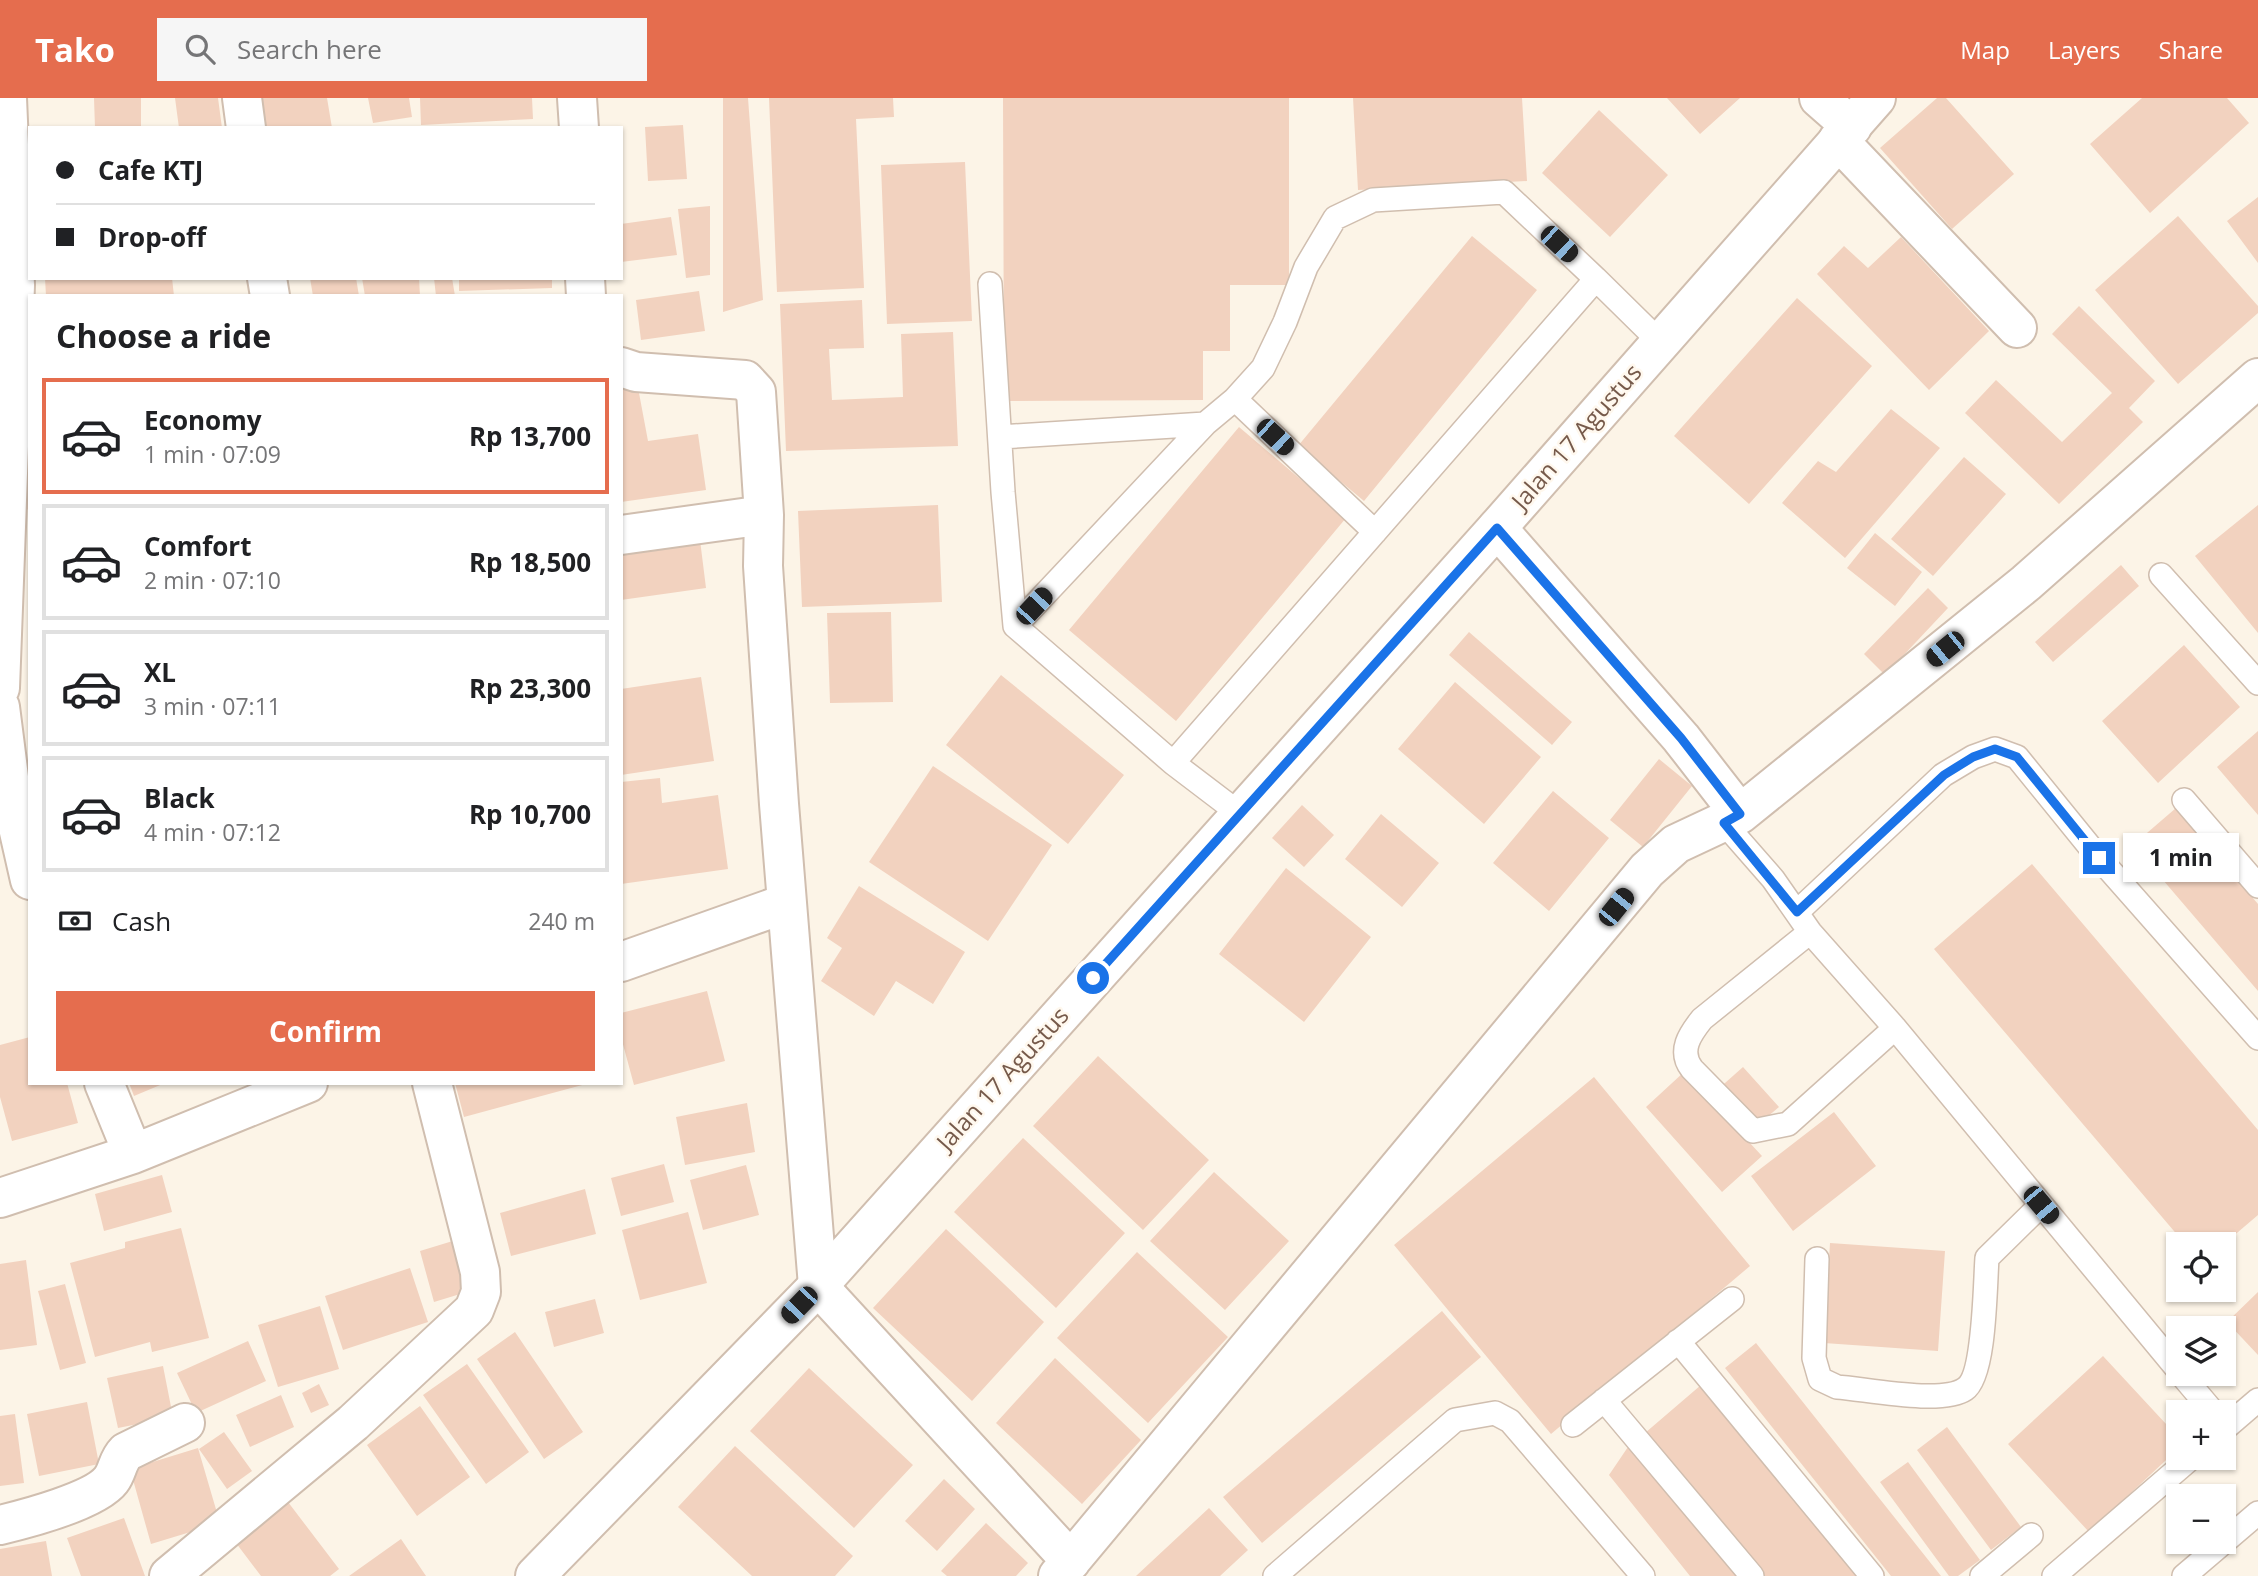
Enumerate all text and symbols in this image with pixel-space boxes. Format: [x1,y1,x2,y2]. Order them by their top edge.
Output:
search box [157,18,647,81]
text: Tako [35,27,115,72]
icon: search [181,30,219,68]
text: Search here [237,31,382,67]
text: Map [1960,33,2010,66]
text: Layers [2048,33,2121,66]
text: Share [2159,33,2223,66]
text: Cafe KTJ [98,152,203,188]
text: Drop-off [98,219,206,255]
car [1537,222,1582,266]
text: Choose a ride [56,314,271,357]
street label: Jalan 17 Agustus [1502,356,1648,517]
text: Economy [144,402,262,438]
icon: car [60,405,123,468]
car [1253,415,1298,459]
text: Rp 13,700 [469,418,591,454]
text: 1 min · 07:09 [144,438,281,470]
text: Comfort [144,528,251,564]
icon: car [60,531,123,594]
text: Rp 18,500 [469,544,591,580]
text: 2 min · 07:10 [144,564,281,596]
car [1012,583,1057,629]
car [1923,628,1968,670]
text: XL [144,654,176,690]
icon: car [60,657,123,720]
text: Rp 23,300 [469,670,591,706]
text: 3 min · 07:11 [144,690,281,722]
text: Black [144,780,215,816]
icon: car [60,783,123,846]
text: Rp 10,700 [469,796,591,832]
text: 4 min · 07:12 [144,816,281,848]
callout: 1 min [2124,834,2239,882]
text: 1 min [2149,841,2213,873]
route end [2083,842,2115,874]
car [1595,884,1638,930]
icon: cash [56,902,94,940]
text: Cash [112,903,171,939]
text: 240 m [528,905,595,937]
route start [1077,962,1109,994]
button: Confirm [56,991,595,1071]
street label: Jalan 17 Agustus [927,999,1075,1158]
car [2020,1182,2063,1228]
map controls [2166,1232,2236,1554]
button: locate [2166,1232,2236,1302]
car [777,1283,822,1327]
button: layers [2166,1316,2236,1386]
button: + [2166,1400,2236,1470]
button: − [2166,1484,2236,1554]

